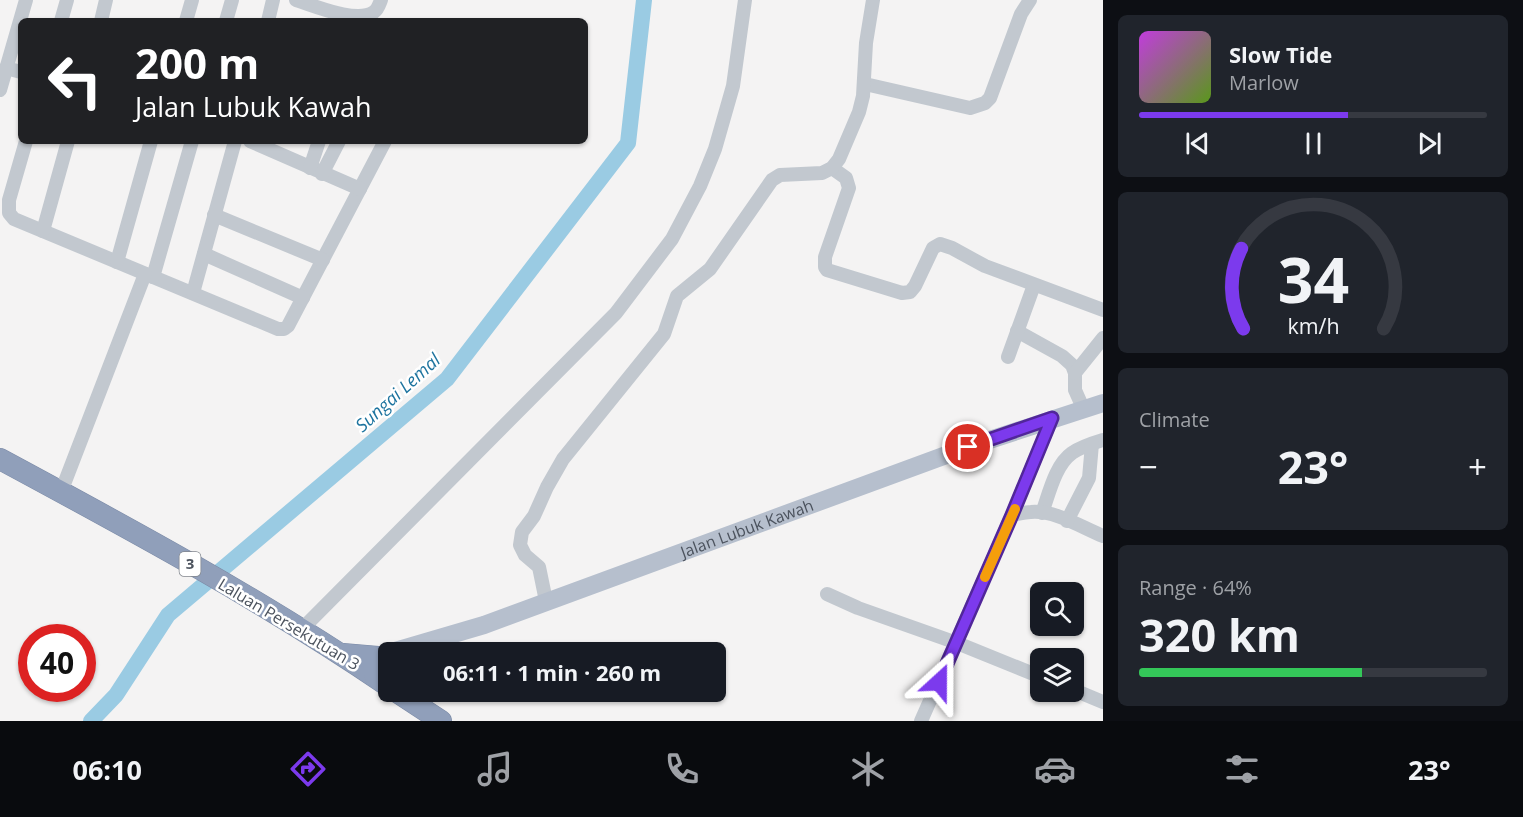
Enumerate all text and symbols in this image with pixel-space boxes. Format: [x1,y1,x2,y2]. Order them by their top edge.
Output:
text: 200 m [135,34,259,91]
text: Slow Tide [1229,39,1332,69]
icon: left [36,42,114,120]
text: Marlow [1229,69,1299,96]
text: Jalan Lubuk Kawah [135,88,372,125]
icon: previous [1181,127,1214,160]
icon: pause [1297,127,1330,160]
icon: next [1413,127,1446,160]
text: 34 [1277,236,1349,321]
text: km/h [1287,312,1339,341]
water label: Sungai Lemal [350,347,445,437]
text: Climate [1139,406,1210,433]
pin [942,421,993,472]
icon: arrive [951,430,984,463]
text: 23° [1278,436,1348,497]
text: − [1139,444,1158,489]
text: + [1468,444,1487,489]
street label: Jalan Lubuk Kawah [675,494,817,564]
road number: 3 [180,552,201,576]
street label: Laluan Persekutuan 3 [214,573,364,675]
text: Range · 64% [1139,574,1252,601]
map controls [1030,582,1084,702]
button: search [1030,582,1084,636]
text: 320 km [1139,604,1300,665]
speed limit sign: 40 [18,624,96,702]
button: layers [1030,648,1084,702]
position arrow [907,650,971,714]
text: 06:11 · 1 min · 260 m [443,657,661,687]
icon: directions [287,748,329,790]
icon: music [474,748,516,790]
icon: phone [661,748,703,790]
icon: climate [847,748,889,790]
icon: car [1034,748,1076,790]
icon: filters [1221,748,1263,790]
text: 06:10 [72,751,142,788]
text: 23° [1408,751,1450,788]

